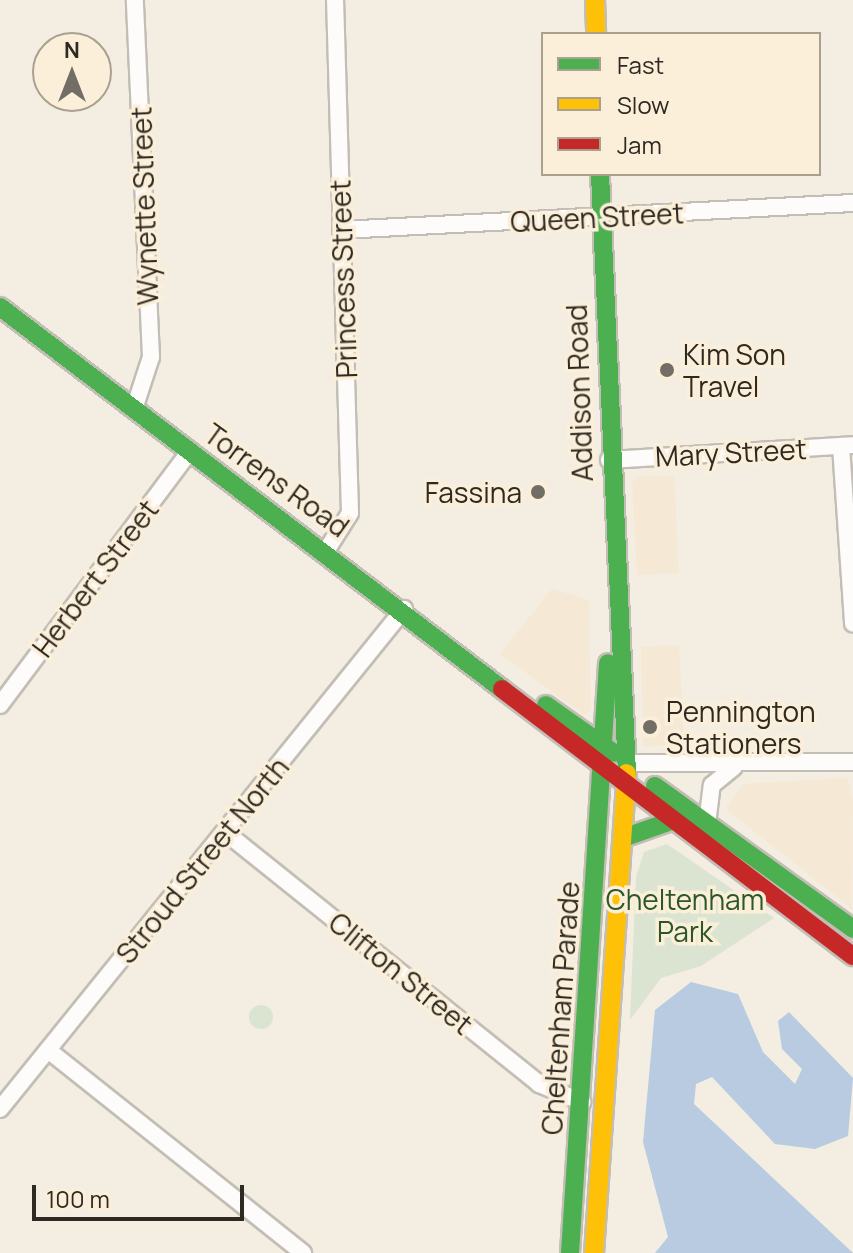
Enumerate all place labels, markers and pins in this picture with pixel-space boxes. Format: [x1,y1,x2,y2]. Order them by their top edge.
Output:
place label: Kim Son Travel [683,337,786,403]
marker: Kim Son Travel [658,361,676,379]
place label: Fassina [425,475,522,509]
marker: Fassina [529,483,547,501]
place label: Pennington Stationers [666,694,816,760]
marker: Pennington Stationers [641,718,659,736]

